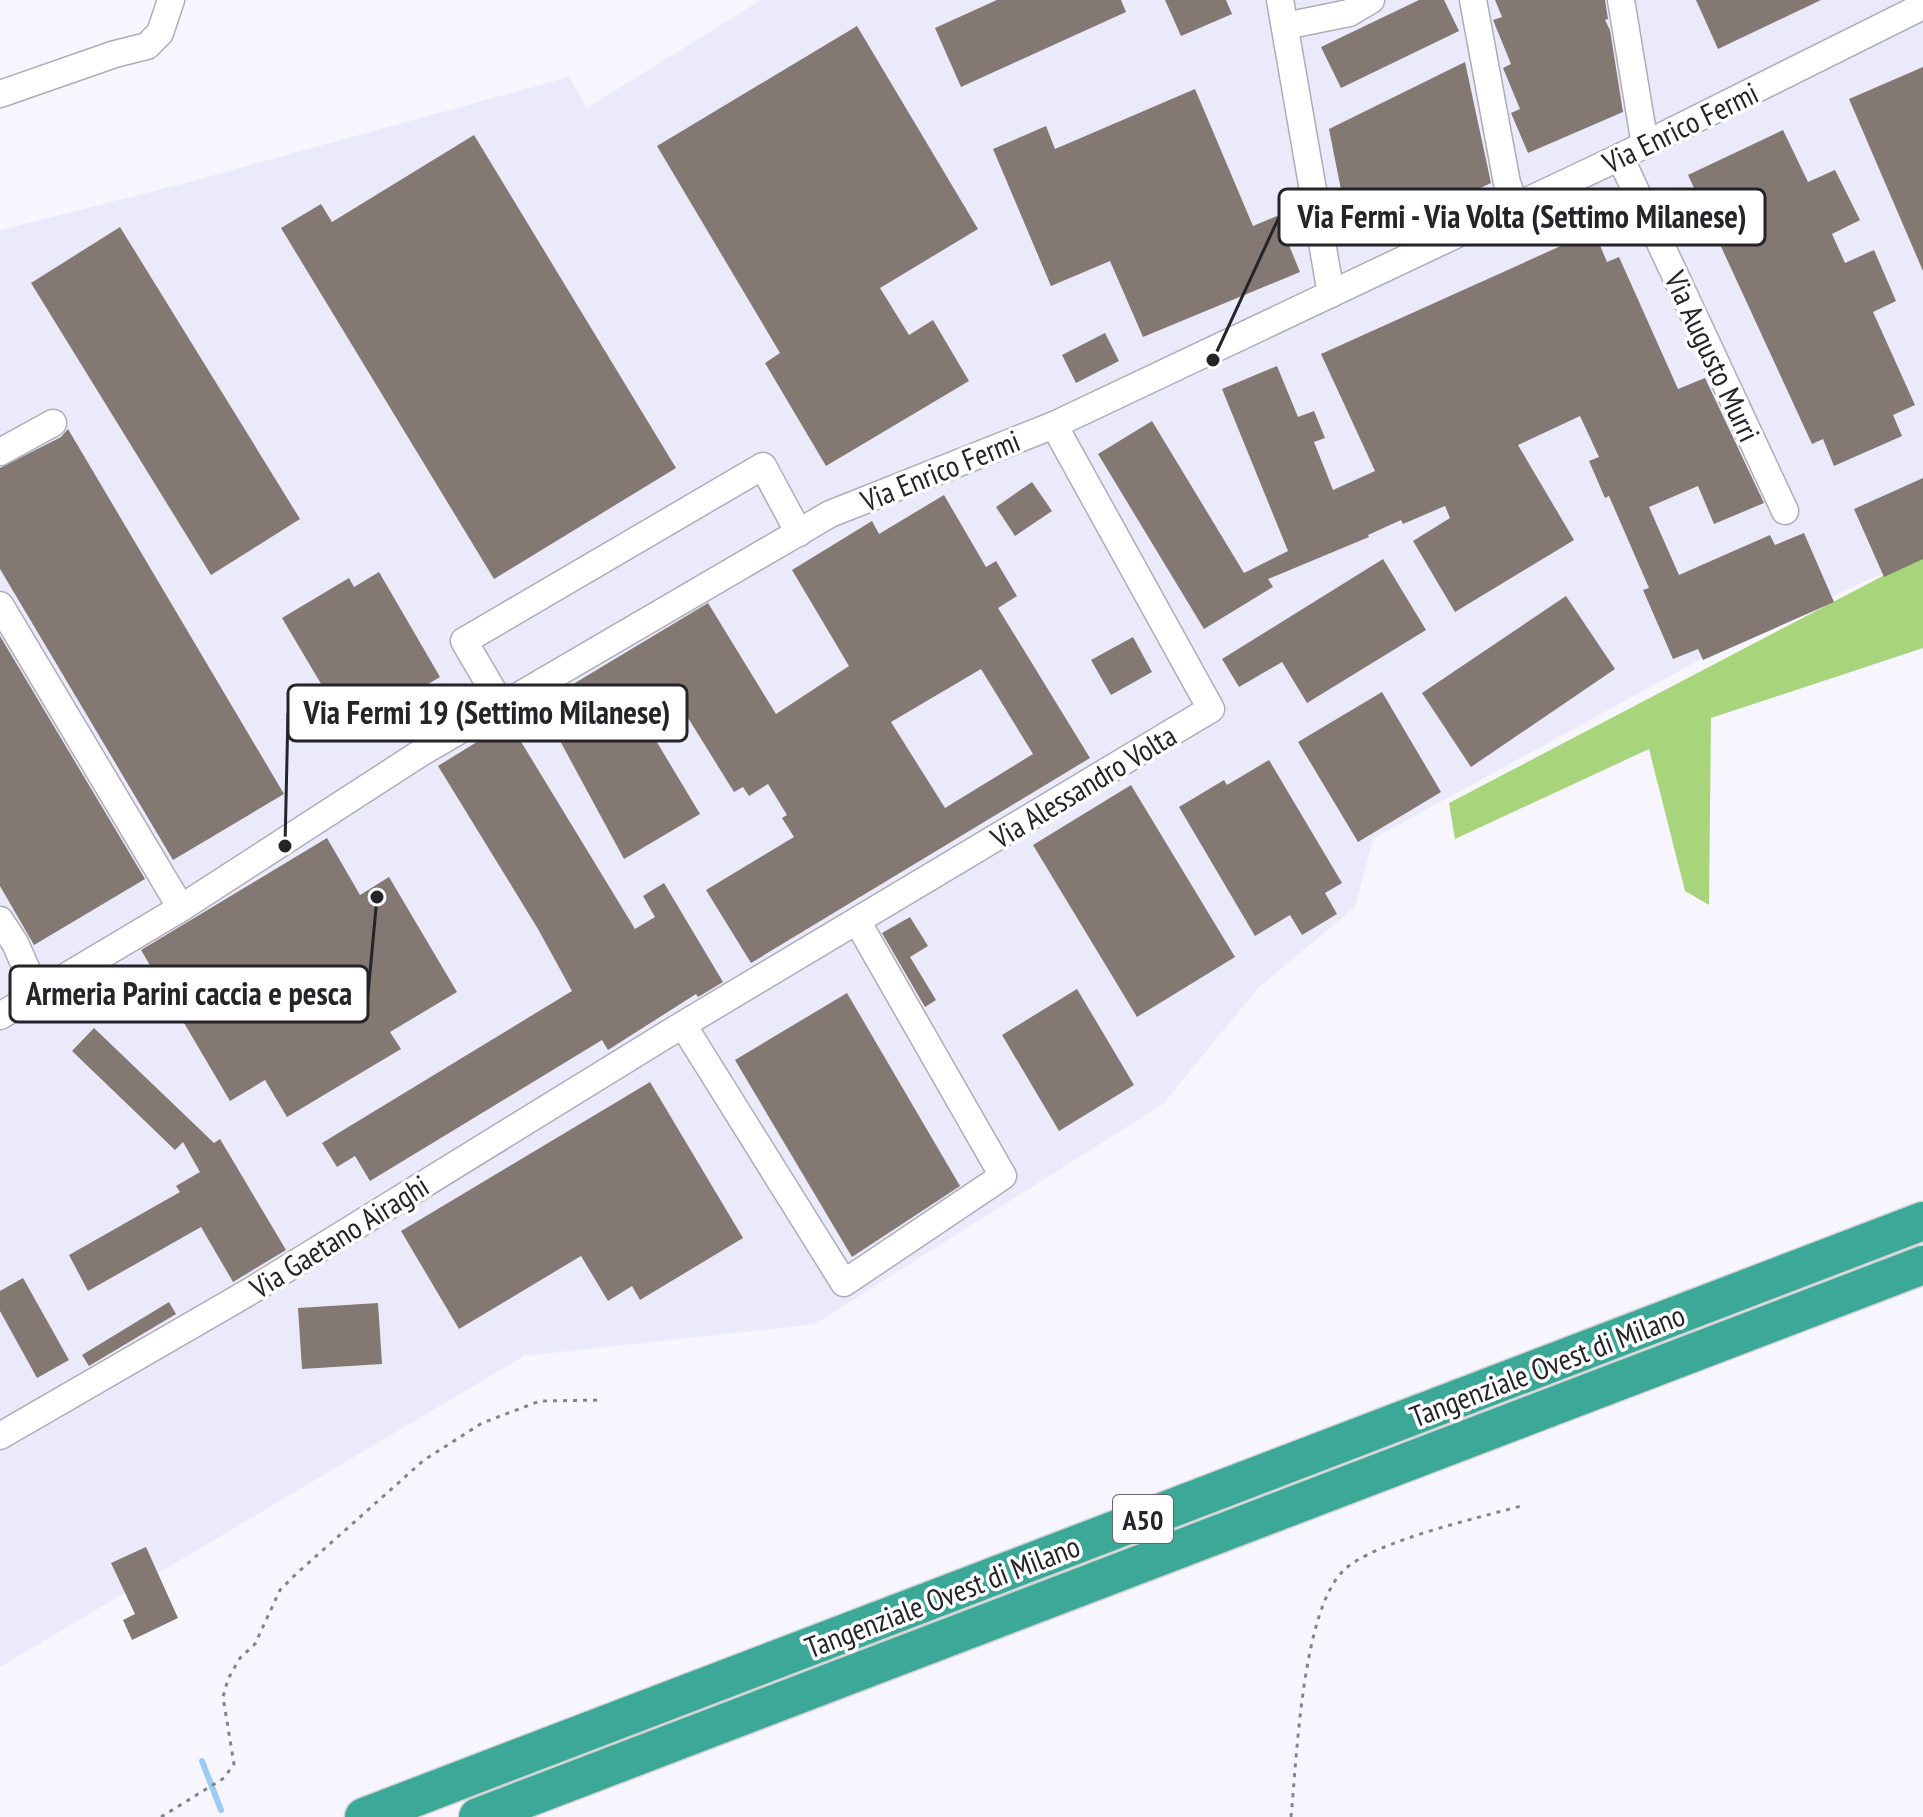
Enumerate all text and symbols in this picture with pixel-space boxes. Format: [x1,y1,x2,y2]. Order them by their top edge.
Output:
street label: Via Enrico Fermi [1595,73,1764,182]
callout: Via Fermi - Via Volta (Settimo Milanese) [1279,189,1765,245]
text: Via Fermi - Via Volta (Settimo Milanese) [1296,195,1747,237]
street label: Via Augusto Murri [1656,264,1769,447]
street label: Via Enrico Fermi [854,420,1025,520]
callout: Via Fermi 19 (Settimo Milanese) [288,685,687,741]
text: Via Fermi 19 (Settimo Milanese) [303,691,670,733]
street label: Via Alessandro Volta [982,715,1183,857]
callout: Armeria Parini caccia e pesca [10,966,368,1022]
text: Armeria Parini caccia e pesca [25,972,352,1014]
street label: Via Gaetano Airaghi [242,1166,436,1307]
street label: Tangenziale Ovest di Milano [1404,1295,1690,1435]
road number: A50 [1113,1495,1173,1543]
street label: Tangenziale Ovest di Milano [799,1526,1085,1666]

